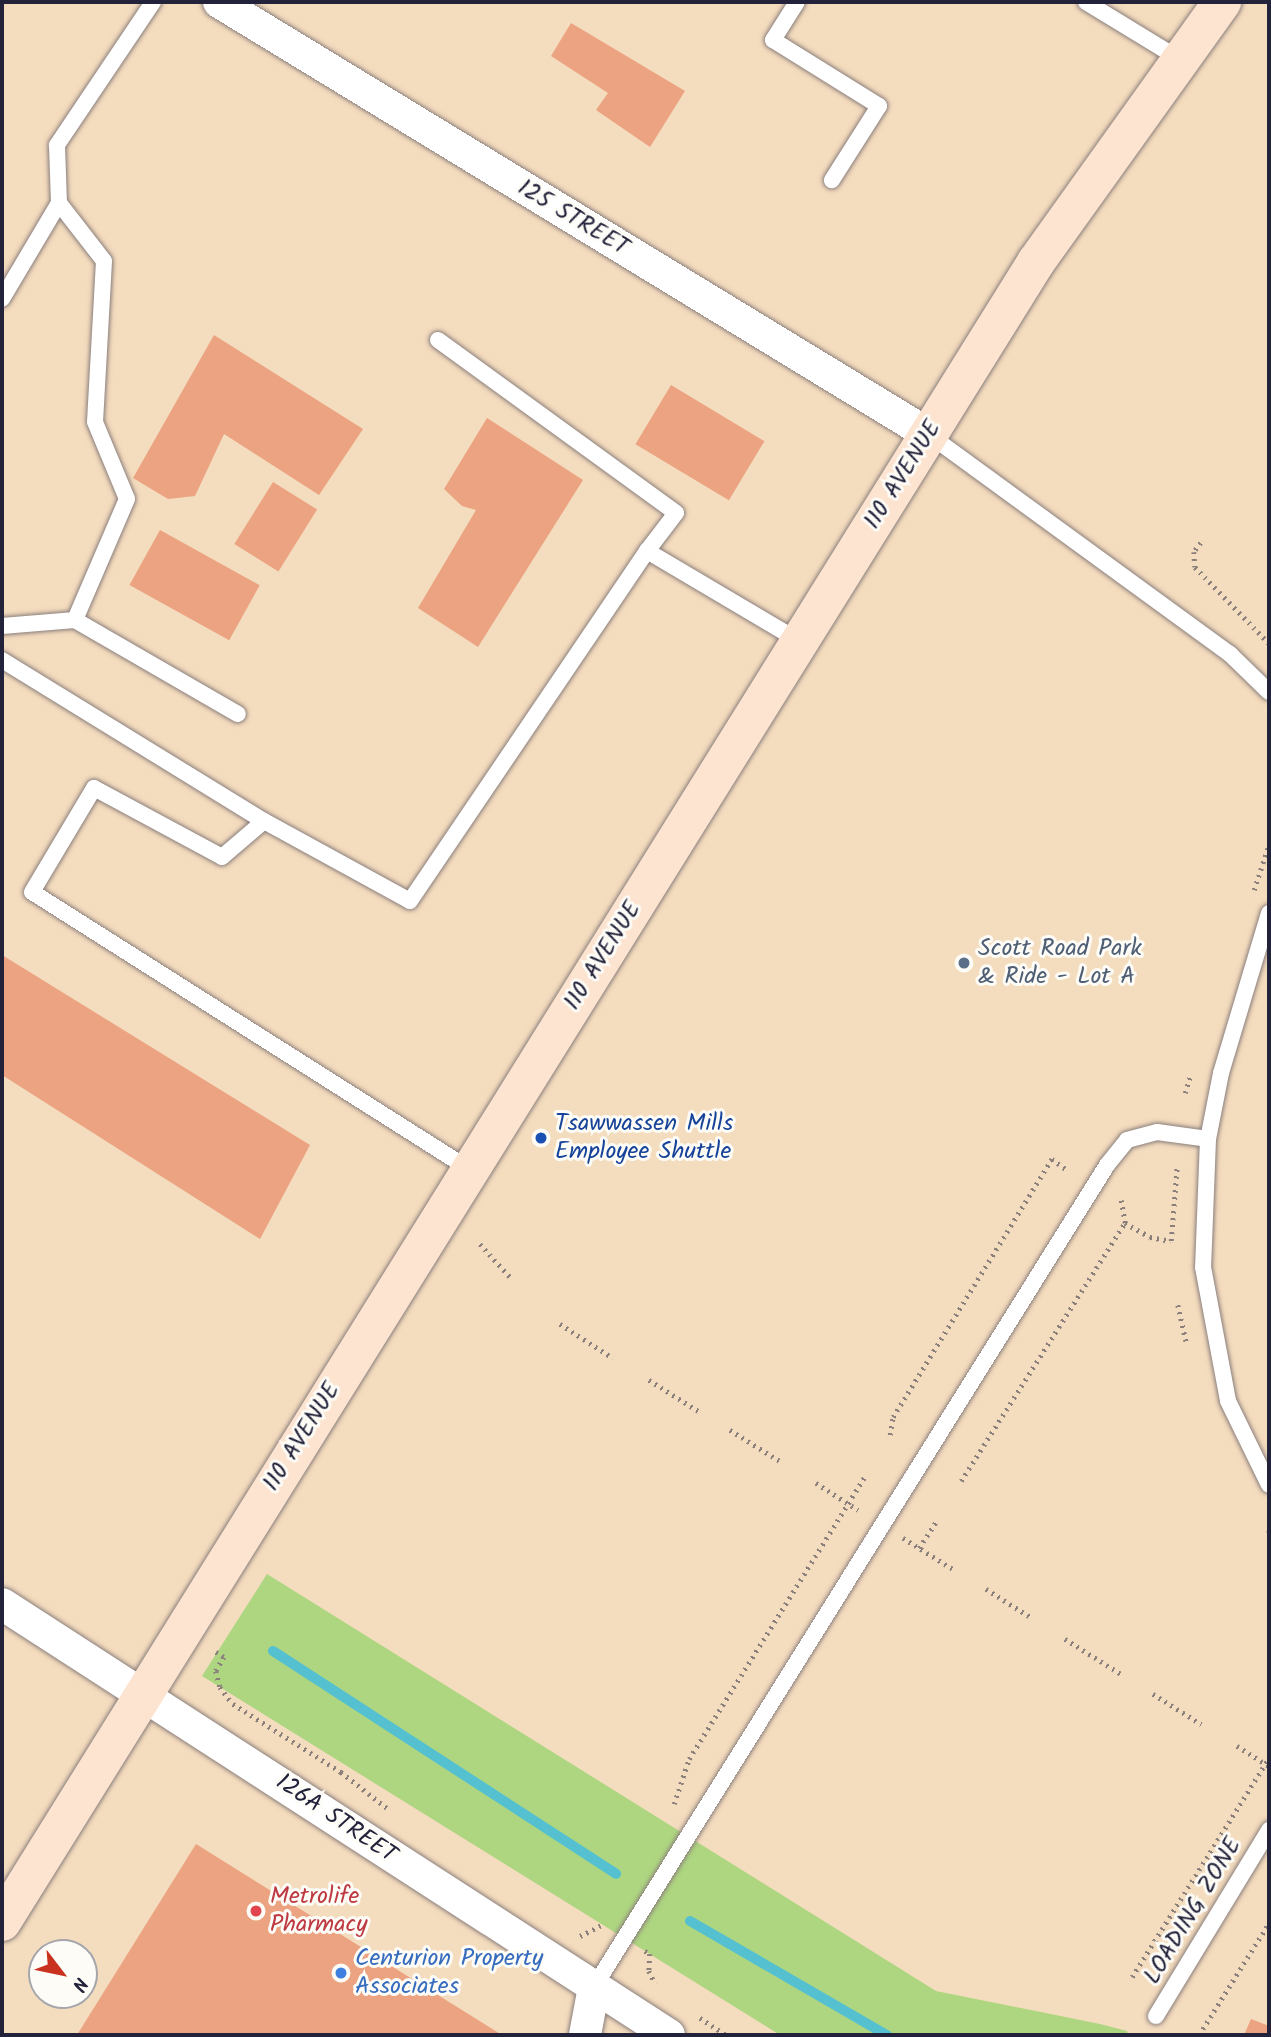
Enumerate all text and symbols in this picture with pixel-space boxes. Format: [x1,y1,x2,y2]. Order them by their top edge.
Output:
street label: 125 STREET [512,174,634,262]
street label: 110 AVENUE [858,415,948,535]
street label: 110 AVENUE [558,896,648,1016]
place label: Scott Road Park & Ride - Lot A [978,935,1142,991]
marker: Scott Road Park & Ride - Lot A [956,955,972,971]
place label: Tsawwassen Mills Employee Shuttle [555,1110,733,1166]
marker: Tsawwassen Mills Employee Shuttle [533,1130,549,1146]
street label: 110 AVENUE [257,1377,347,1497]
street label: 126A STREET [270,1768,402,1870]
street label: LOADING ZONE [1138,1833,1248,1989]
place label: Metrolife Pharmacy [270,1883,367,1939]
marker: Metrolife Pharmacy [248,1903,264,1919]
north arrow [28,1939,98,2009]
place label: Centurion Property Associates [355,1945,543,2001]
marker: Centurion Property Associates [333,1965,349,1981]
text: N [63,1971,95,1997]

